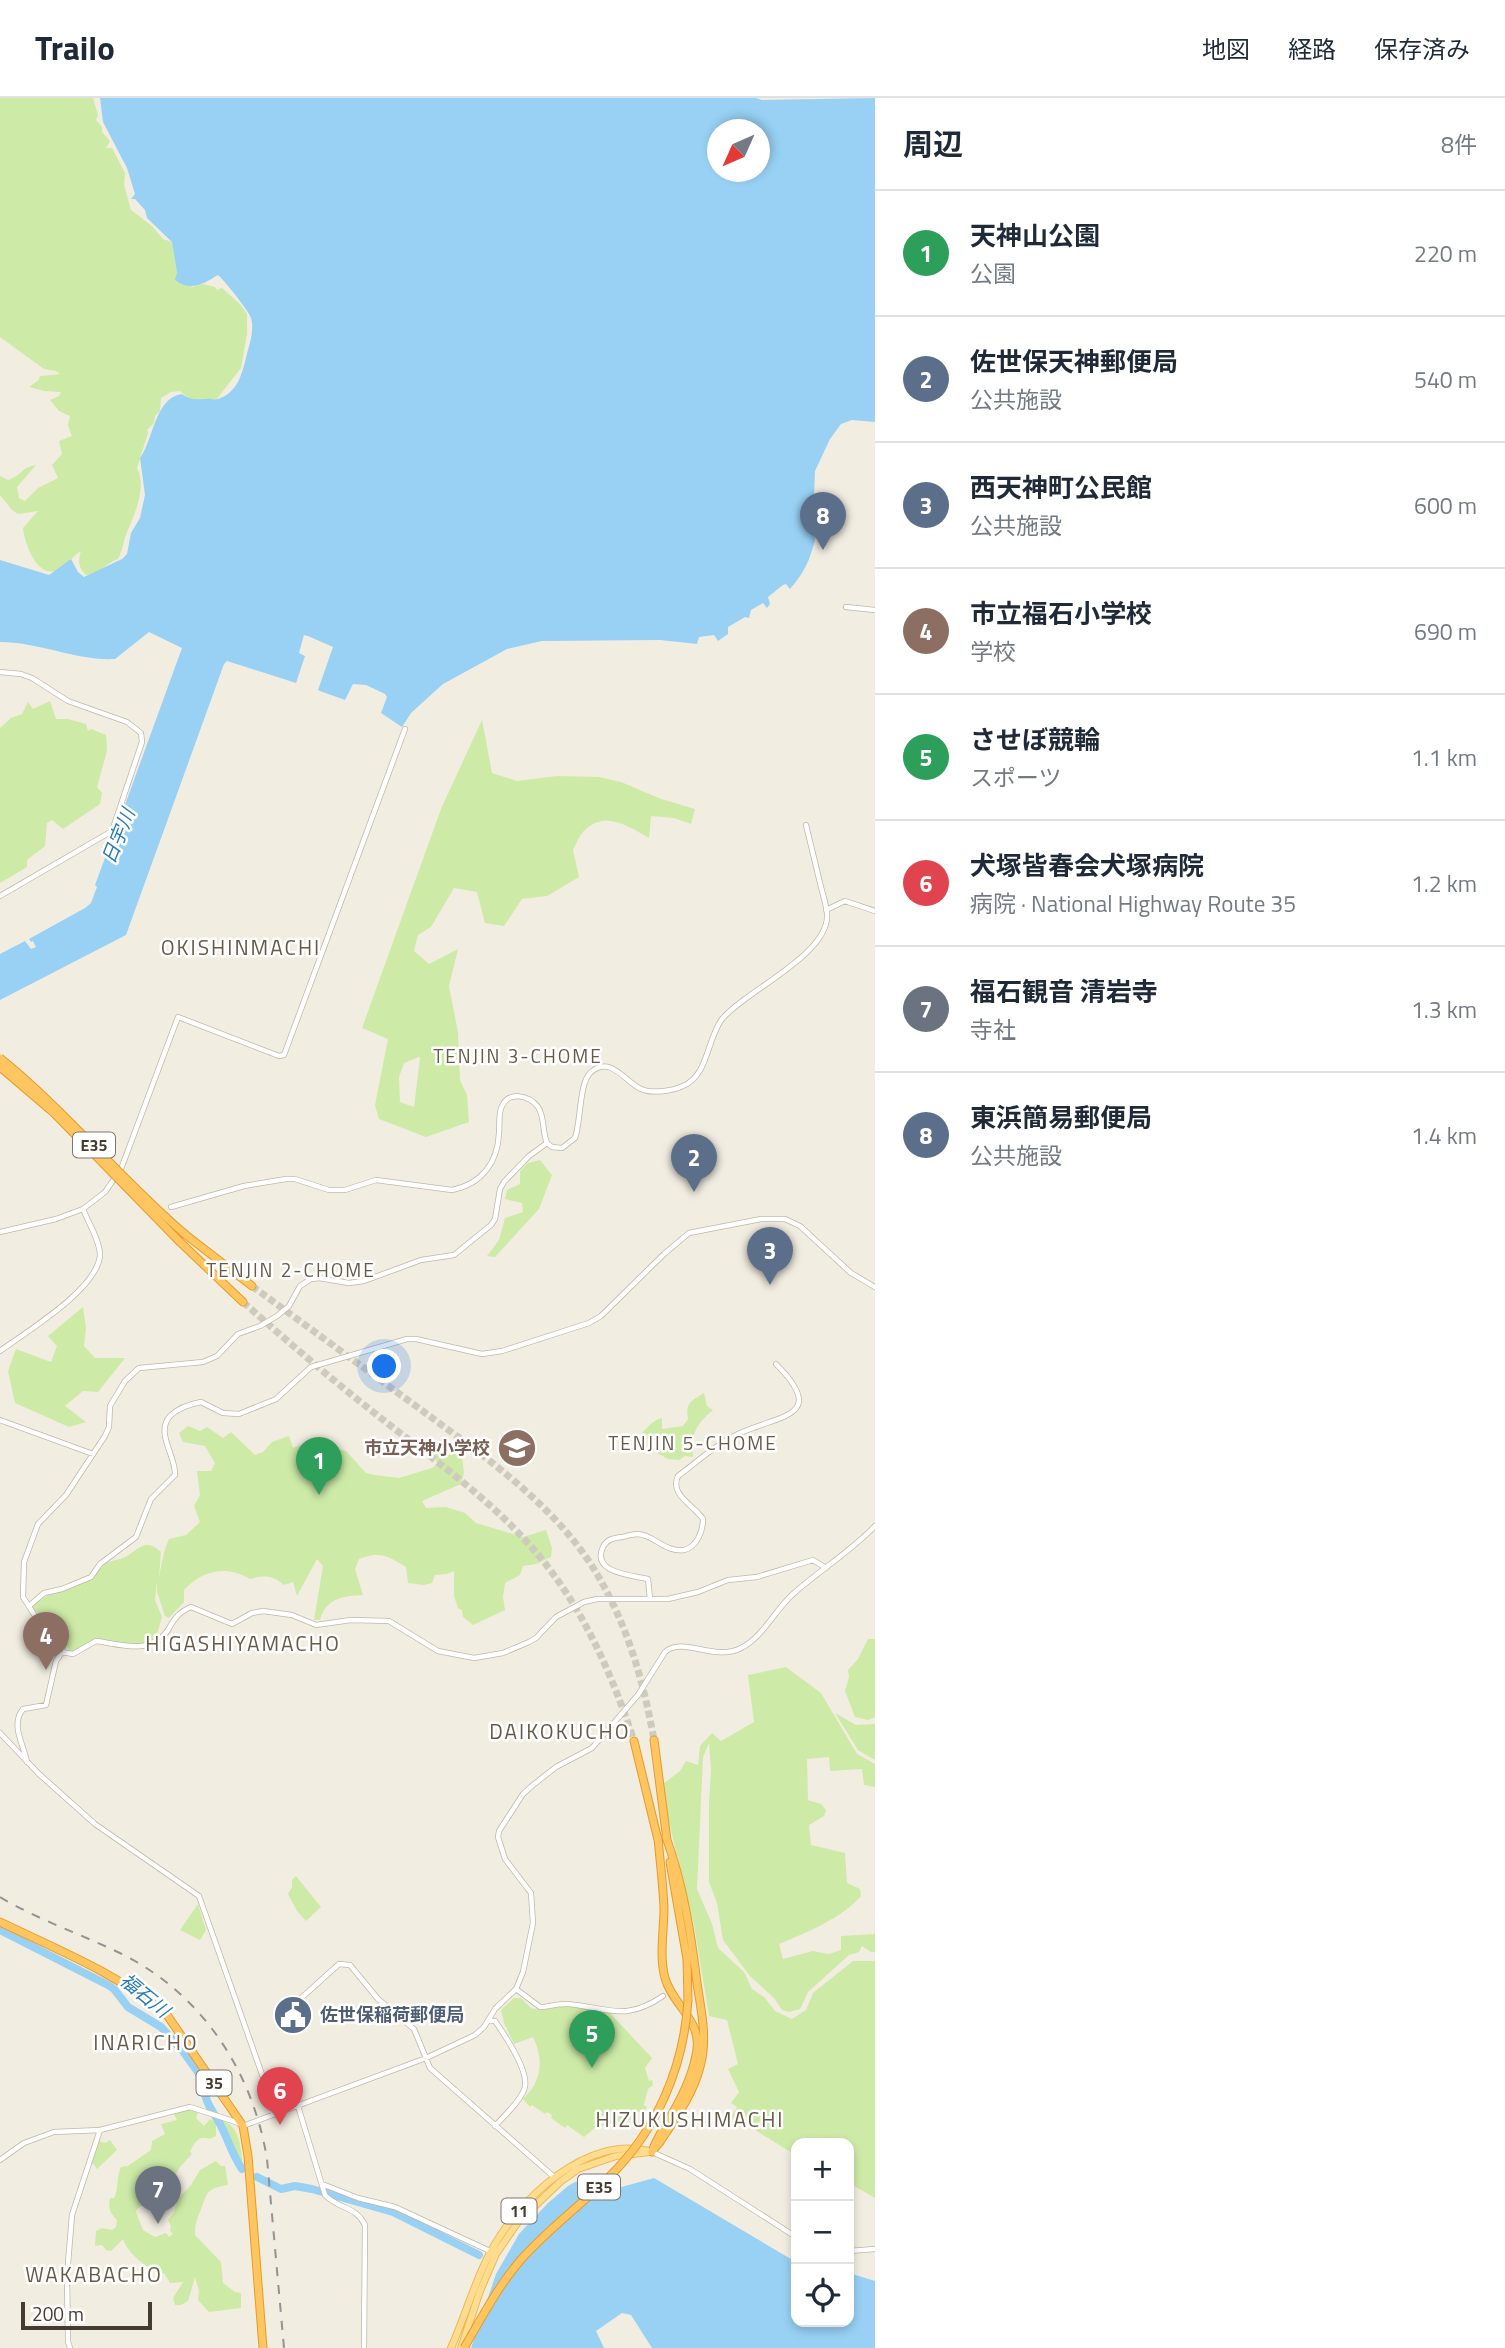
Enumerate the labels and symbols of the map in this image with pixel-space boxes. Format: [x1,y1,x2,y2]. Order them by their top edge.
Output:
north arrow [707,119,770,182]
pin: 8 [800,492,846,550]
water label: 日宇川 [93,802,142,868]
district label: OKISHINMACHI [161,931,321,963]
district label: TENJIN 3-CHOME [433,1041,603,1070]
road number: E35 [73,1133,115,1158]
pin: 2 [671,1134,717,1192]
pin: 3 [747,1227,793,1285]
district label: TENJIN 2-CHOME [206,1255,376,1284]
your location [367,1349,401,1383]
school or university icon: 市立天神小学校 [496,1427,538,1469]
district label: TENJIN 5-CHOME [608,1428,778,1457]
place label: 市立天神小学校 [364,1434,490,1461]
pin: 1 [296,1437,342,1495]
pin: 4 [23,1612,69,1670]
district label: HIGASHIYAMACHO [145,1627,341,1659]
district label: DAIKOKUCHO [489,1715,631,1747]
water label: 福石川 [114,1965,178,2025]
public building icon: 佐世保稲荷郵便局 [272,1994,314,2036]
place label: 佐世保稲荷郵便局 [320,2001,464,2028]
pin: 5 [569,2010,615,2068]
district label: INARICHO [93,2026,199,2058]
pin: 6 [257,2067,303,2125]
road number: 35 [196,2070,232,2095]
district label: HIZUKUSHIMACHI [596,2103,785,2135]
pin: 7 [135,2166,181,2224]
road number: E35 [578,2174,620,2200]
road number: 11 [502,2198,536,2224]
district label: WAKABACHO [25,2258,163,2290]
scale bar [21,2299,152,2331]

